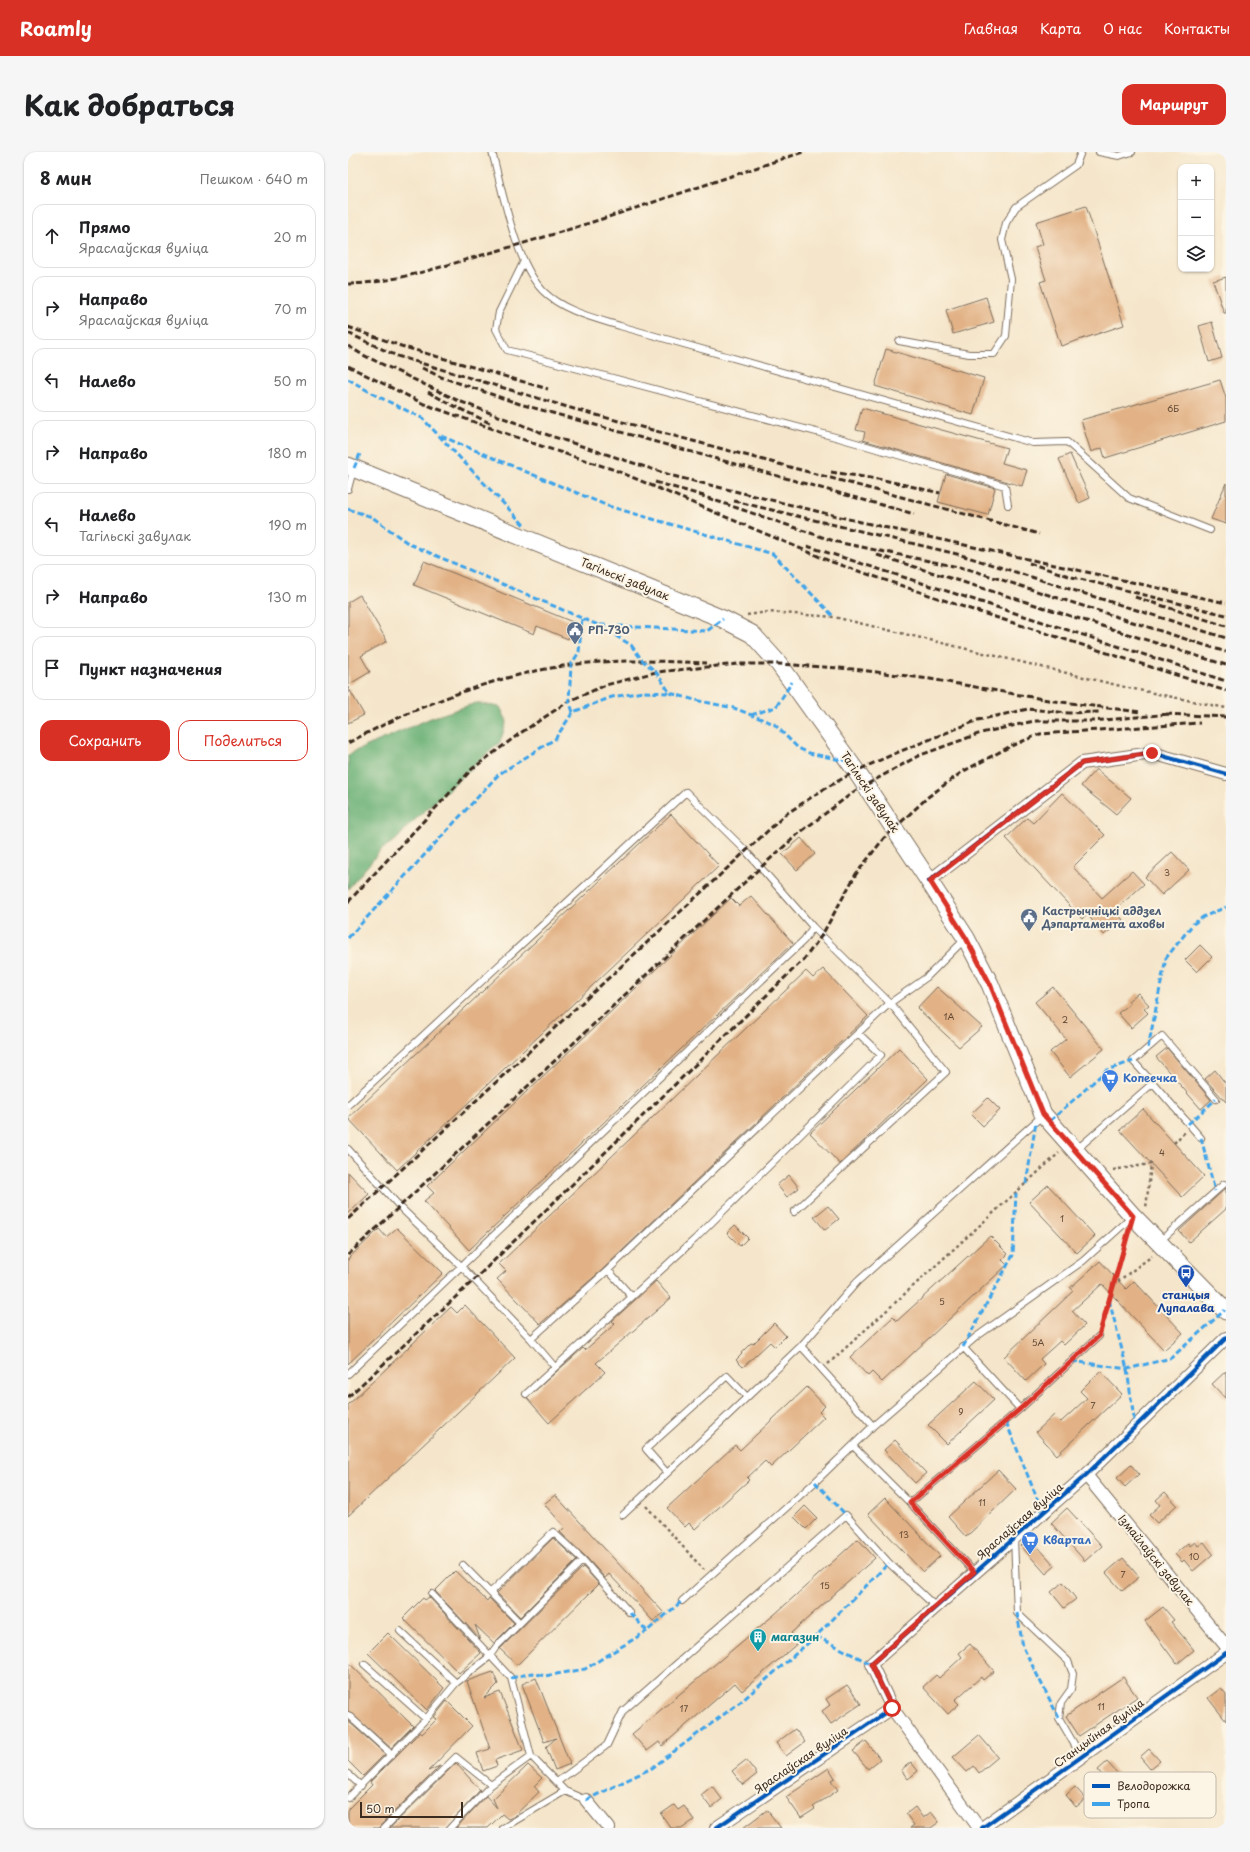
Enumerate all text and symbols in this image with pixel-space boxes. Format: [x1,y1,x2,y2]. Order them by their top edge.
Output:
text: Roamly [20,14,92,42]
text: Главная [964,18,1018,39]
text: Карта [1040,18,1081,39]
text: О нас [1103,18,1142,39]
text: Контакты [1164,18,1230,39]
text: Как добраться [24,83,235,126]
button: Маршрут [1122,84,1226,125]
map controls [1178,164,1214,272]
button: + [1178,164,1214,200]
text: 8 мин [40,165,92,191]
text: Пешком · 640 m [200,169,308,188]
button: − [1178,200,1214,236]
text: Прямо [79,215,130,238]
icon: ahead [41,225,63,247]
text: 20 m [273,227,307,246]
button: layers [1178,236,1214,272]
text: Яраслаўская вуліца [79,238,209,257]
text: Направо [79,287,148,310]
icon: right [41,297,63,319]
text: 70 m [274,299,307,318]
text: Яраслаўская вуліца [79,310,209,329]
icon: left [41,369,63,391]
text: Налево [79,369,136,392]
text: 50 m [273,371,307,390]
house number: 6Б [1167,401,1179,415]
icon: right [41,441,63,463]
text: Направо [79,441,148,464]
text: 180 m [268,443,307,462]
text: Налево [79,503,136,526]
icon: left [41,513,63,535]
text: 190 m [268,515,307,534]
text: Тагільскі завулак [79,526,191,545]
street label: Тагільскі завулак [578,553,673,604]
icon: right [41,585,63,607]
text: Направо [79,585,148,608]
text: 130 m [268,587,307,606]
public building icon: РП-730 [565,620,585,645]
place label: РП-730 [588,621,630,638]
icon: arrive [41,657,63,679]
text: Пункт назначения [79,657,222,680]
button: Сохранить [40,720,170,761]
button: Поделиться [178,720,308,761]
route end [1143,744,1161,762]
street label: Тагільскі завулак [837,748,904,836]
house number: 3 [1164,865,1170,879]
place label: Кастрычніцкі аддзел Дэпартамента аховы [1041,902,1165,932]
public building icon: Кастрычніцкі аддзел Дэпартамента аховы [1019,907,1039,932]
house number: 1А [944,1009,955,1023]
house number: 2 [1062,1012,1068,1026]
supermarket icon: Копеечка [1100,1068,1120,1093]
place label: Копеечка [1123,1069,1178,1086]
house number: 4 [1159,1145,1165,1159]
house number: 1 [1060,1211,1064,1225]
bus stop icon: станцыя Лупалава [1176,1263,1196,1288]
place label: станцыя Лупалава [1157,1286,1215,1316]
house number: 5 [939,1294,945,1308]
house number: 5А [1032,1335,1044,1349]
house number: 7 [1090,1398,1096,1412]
house number: 9 [958,1404,964,1418]
street label: Яраслаўская вуліца [973,1478,1067,1563]
house number: 11 [978,1495,986,1509]
street label: Ізмайлаўскі завулак [1114,1511,1199,1609]
house number: 13 [899,1527,909,1541]
supermarket icon: Квартал [1020,1530,1040,1555]
place label: Квартал [1043,1531,1091,1548]
house number: 10 [1189,1549,1200,1563]
house number: 7 [1120,1567,1126,1581]
house number: 15 [820,1578,830,1592]
building icon: магазин [748,1627,768,1652]
place label: магазин [771,1628,819,1645]
street label: Станцыйная вуліца [1050,1694,1148,1771]
route start [883,1699,901,1717]
house number: 11 [1097,1699,1105,1713]
house number: 17 [680,1701,689,1715]
street label: Яраслаўская вуліца [751,1722,851,1797]
legend [1084,1772,1216,1818]
text: Велодорожка [1117,1777,1190,1794]
text: Тропа [1117,1795,1150,1812]
scale bar [360,1800,463,1819]
text: 50 m [366,1800,395,1817]

